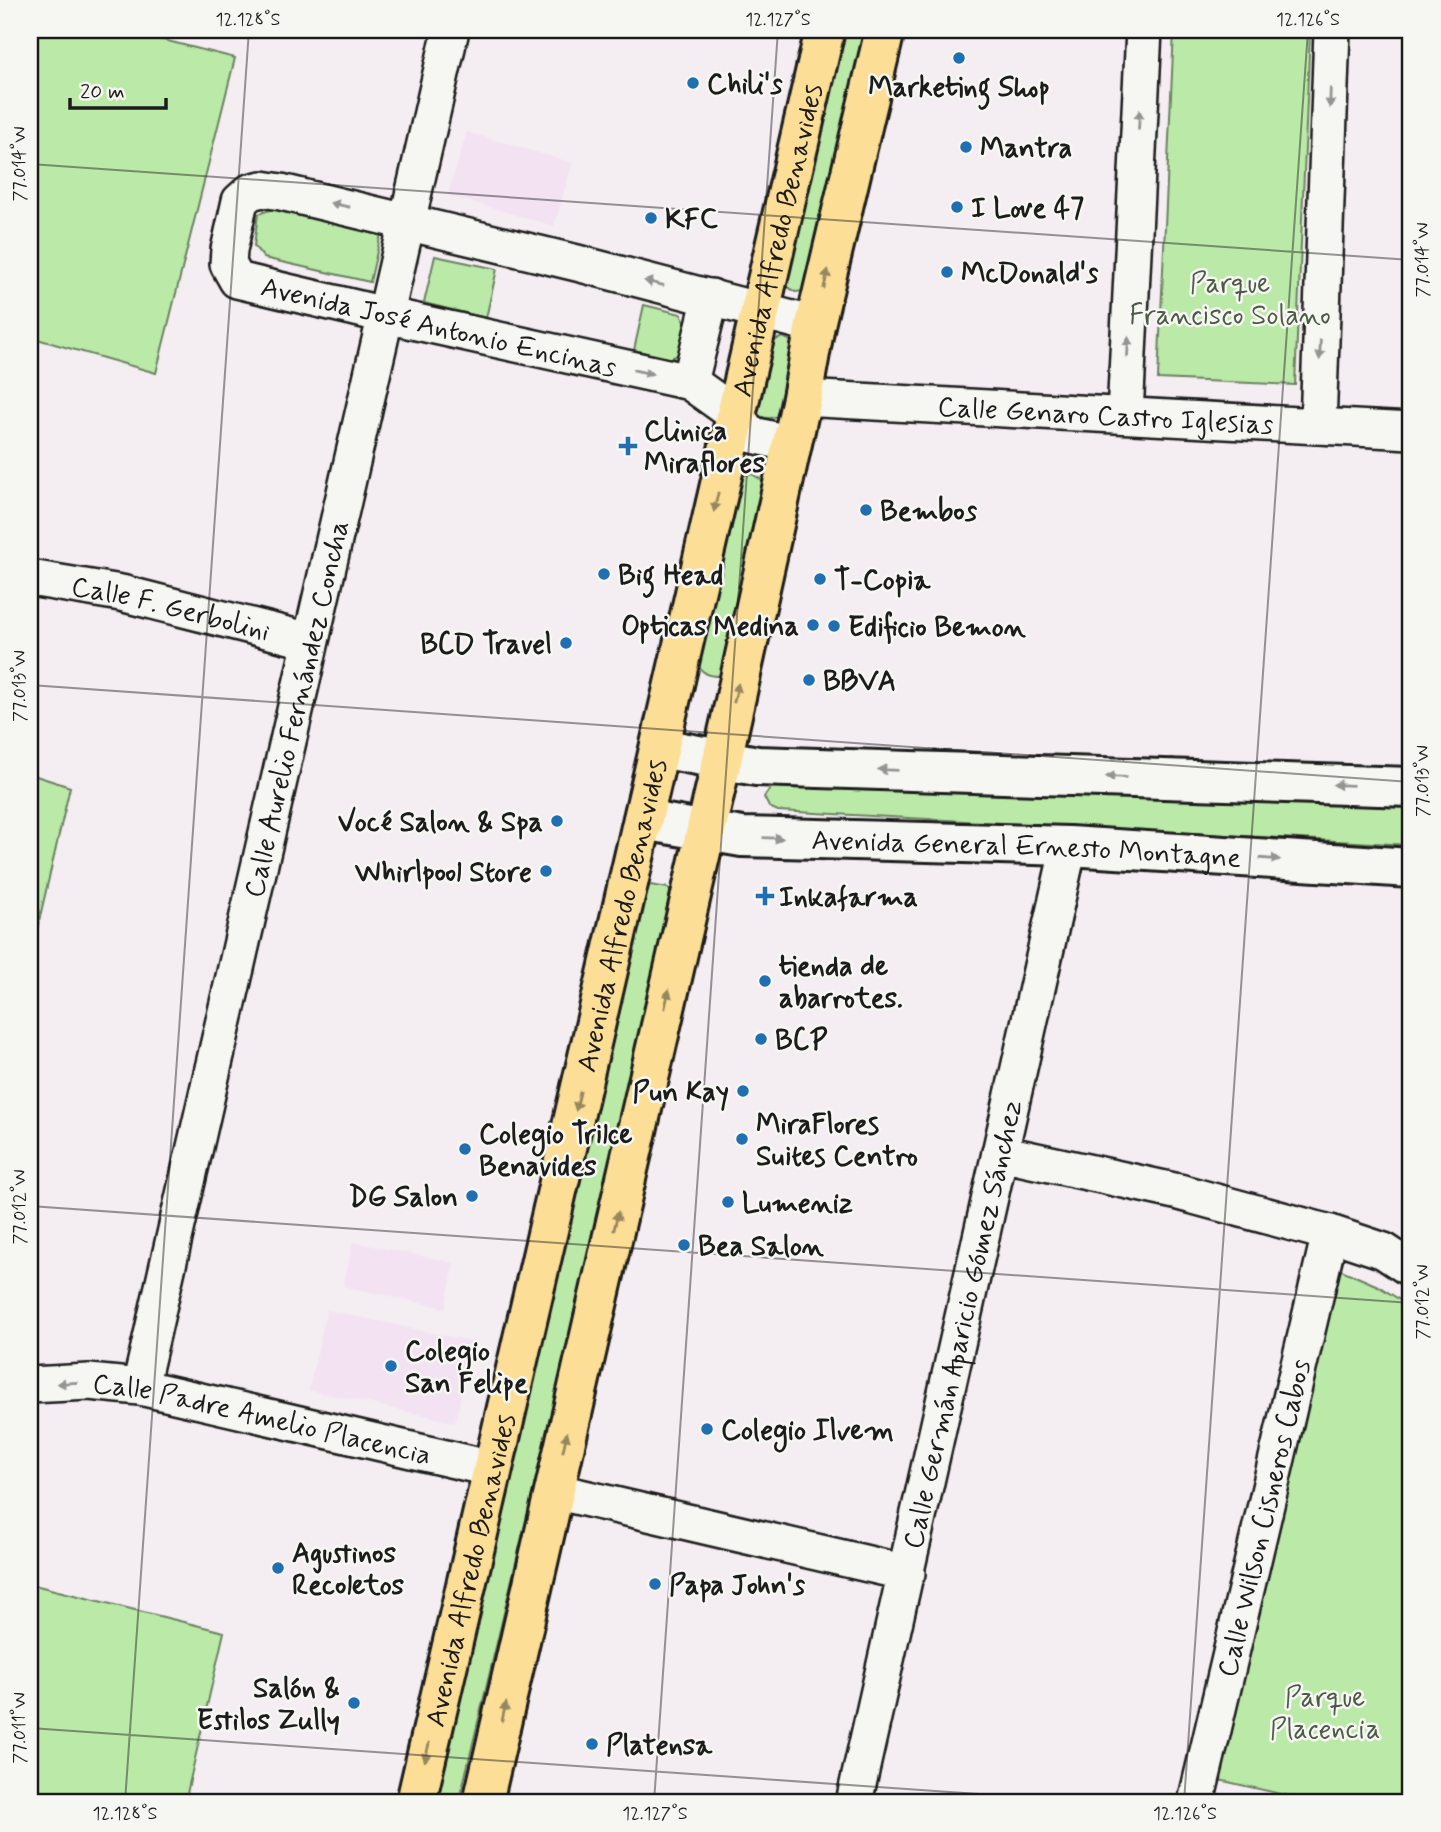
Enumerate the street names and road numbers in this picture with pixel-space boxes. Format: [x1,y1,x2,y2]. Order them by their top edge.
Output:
street label: Avenida Alfredo Benavides [725,80,833,401]
street label: Avenida José Antonio Encinas [257,269,620,387]
street label: Calle Genaro Castro Iglesias [937,389,1274,445]
street label: Calle Aurelio Fernández Concha [237,517,359,901]
street label: Calle F. Gerbolini [68,569,274,651]
street label: Avenida Alfredo Benavides [569,756,677,1076]
street label: Avenida General Ernesto Montagne [811,823,1242,878]
street label: Calle Germán Aparicio Gómez Sánchez [896,1096,1032,1553]
street label: Calle Wilson Cisneros Cabos [1210,1356,1321,1681]
street label: Calle Padre Amelio Placencia [91,1366,434,1475]
street label: Avenida Alfredo Benavides [418,1410,526,1731]

